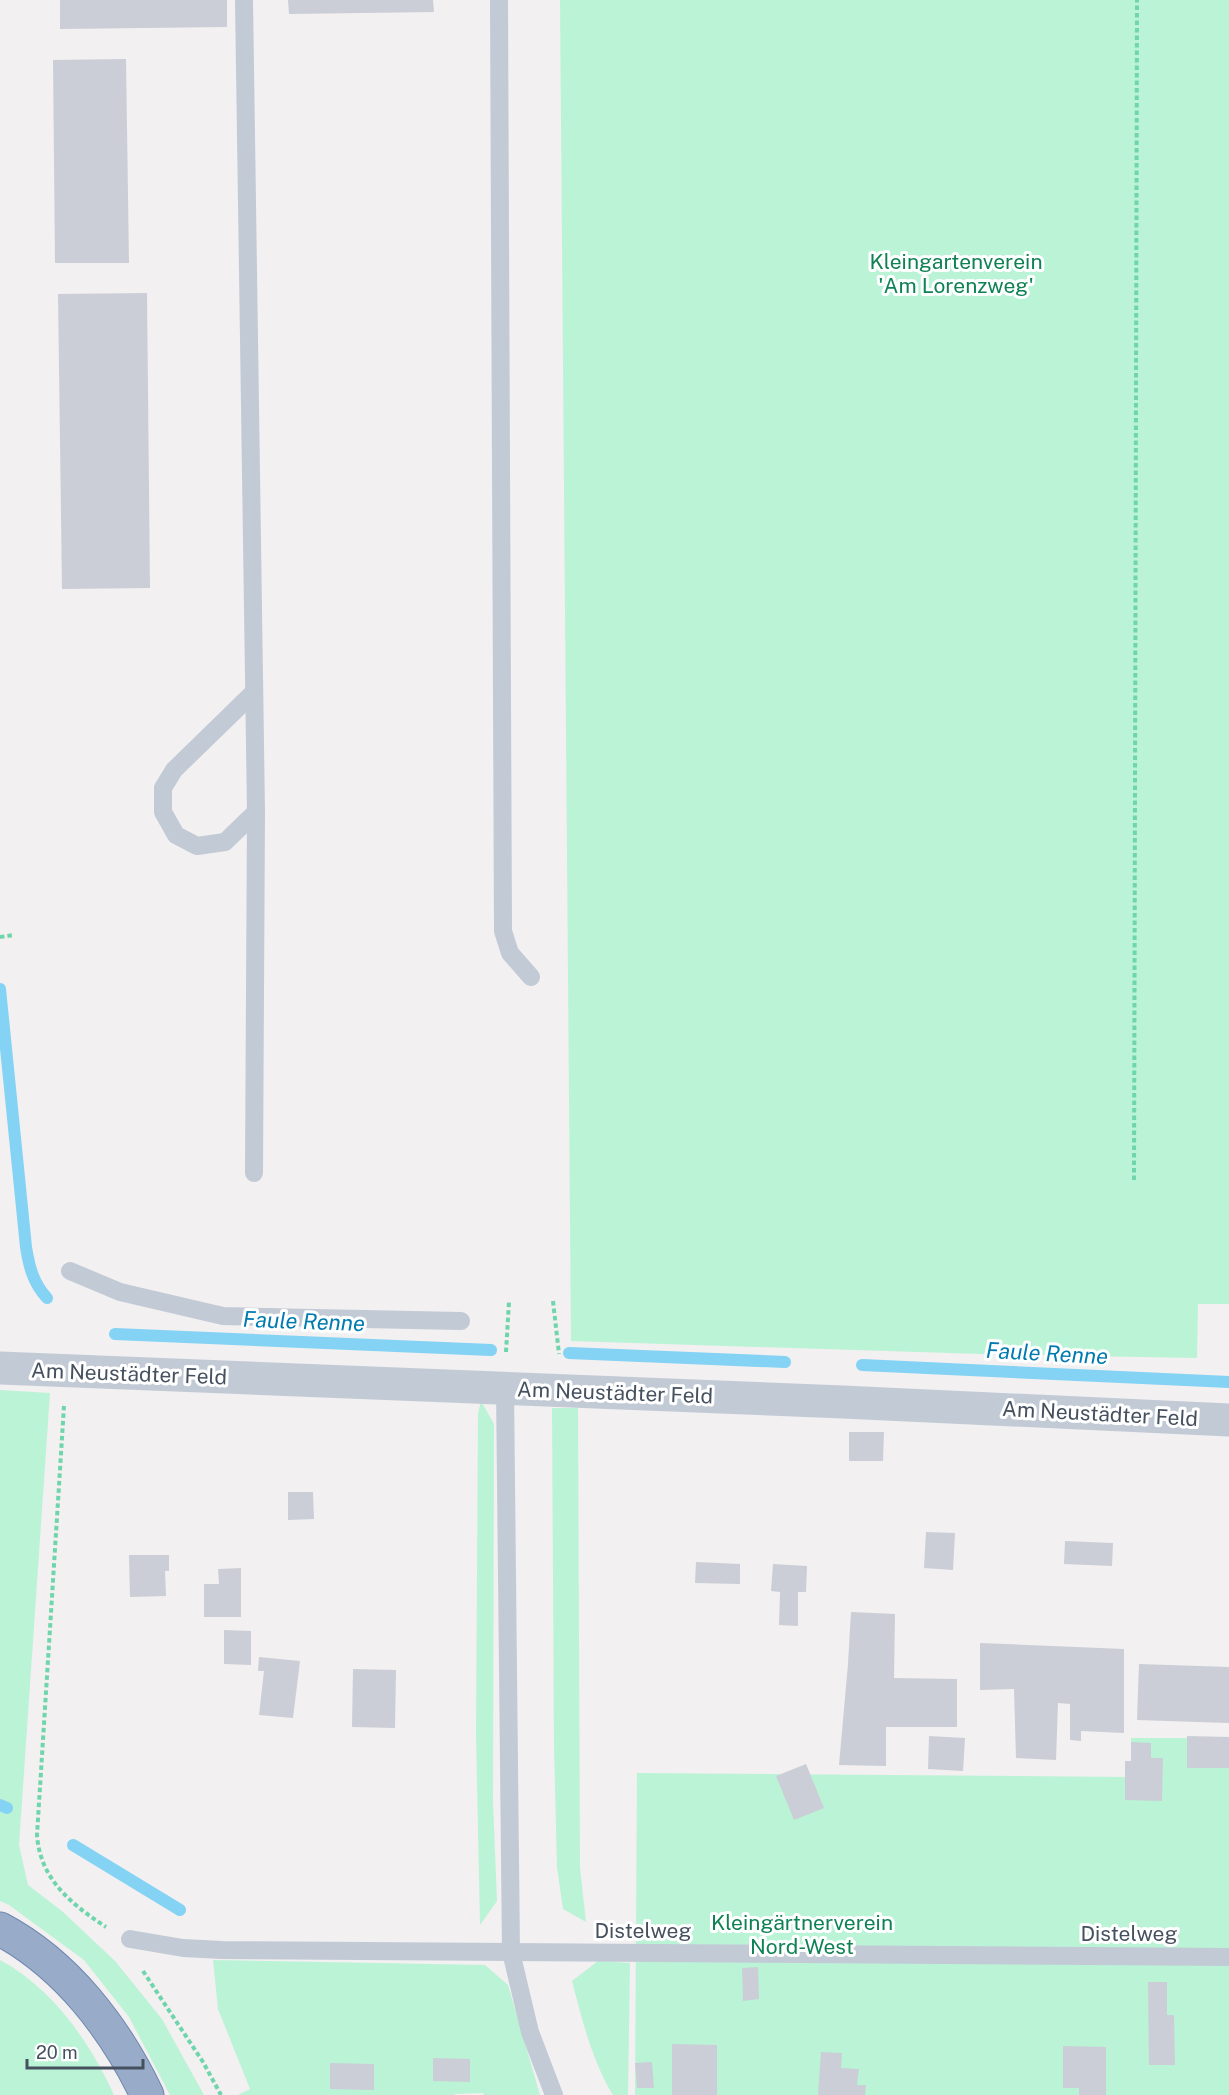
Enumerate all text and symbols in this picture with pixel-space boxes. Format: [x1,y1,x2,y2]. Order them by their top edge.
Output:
park label: Kleingartenverein 'Am Lorenzweg' [870,249,1043,298]
water label: Faule Renne [242,1306,366,1336]
water label: Faule Renne [985,1337,1109,1369]
street label: Am Neustädter Feld [31,1358,227,1389]
street label: Am Neustädter Feld [517,1377,713,1408]
street label: Am Neustädter Feld [1001,1396,1199,1431]
park label: Kleingärtnerverein Nord-West [711,1910,893,1959]
street label: Distelweg [595,1918,691,1943]
street label: Distelweg [1081,1921,1177,1946]
scale bar [27,2032,142,2070]
text: 20 m [36,2042,78,2063]

